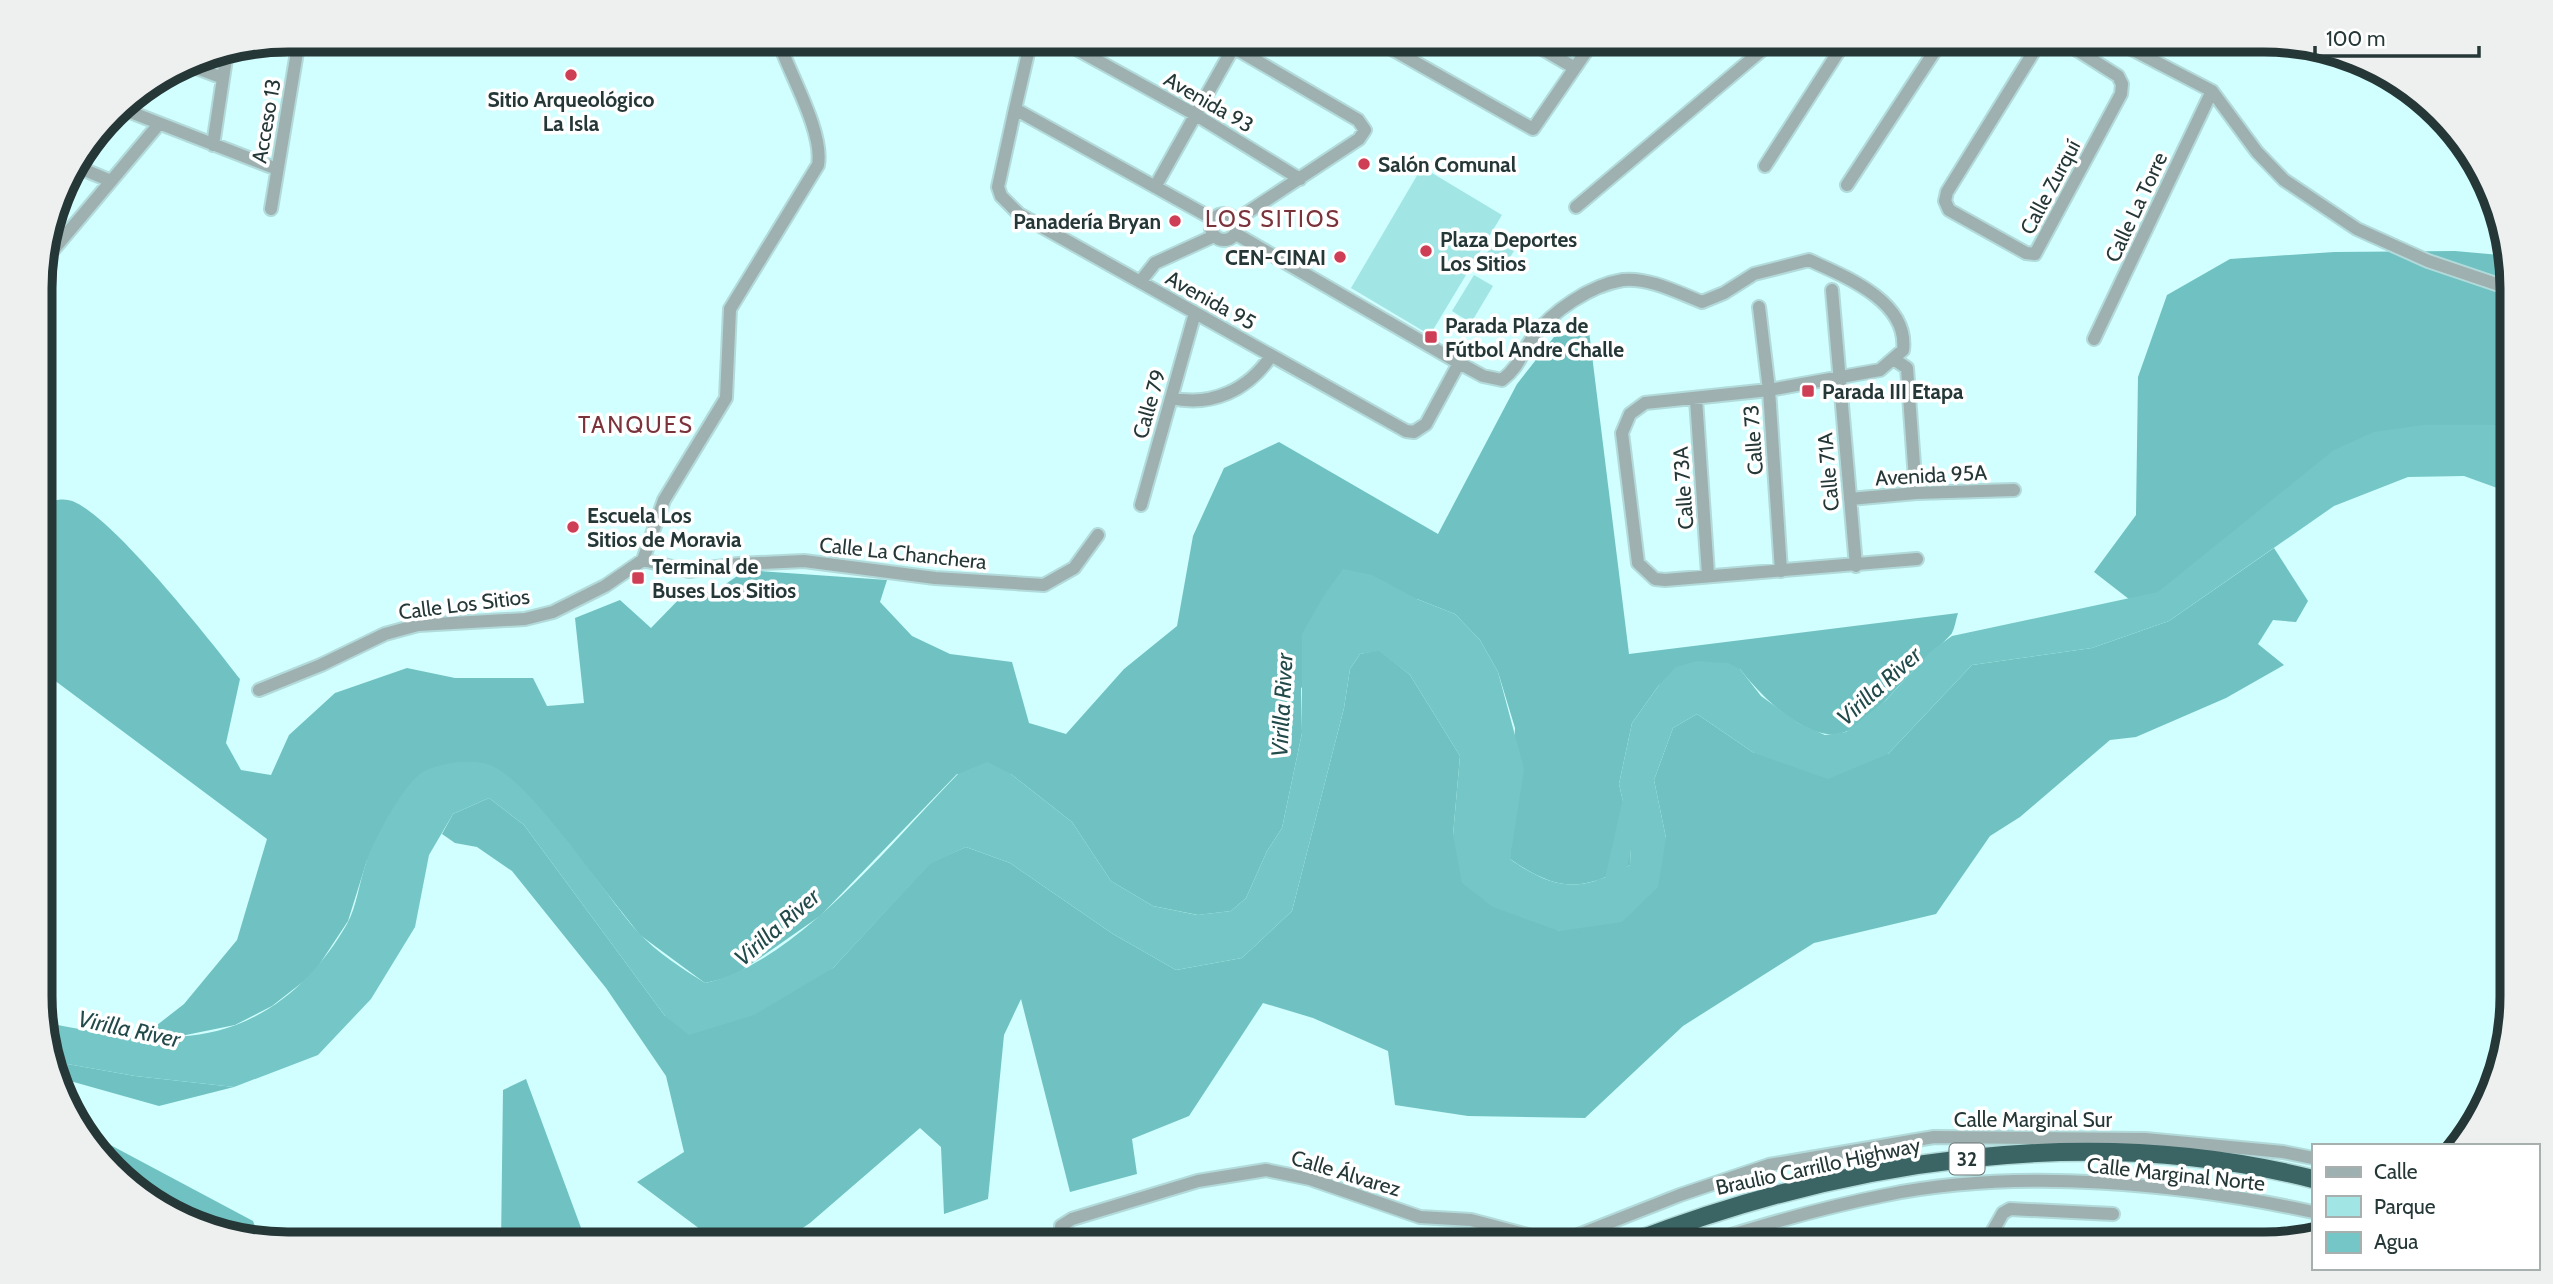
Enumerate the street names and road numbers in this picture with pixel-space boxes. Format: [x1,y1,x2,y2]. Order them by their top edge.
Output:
street label: Avenida 93 [1160,66,1258,138]
street label: Acceso 13 [246,77,286,165]
street label: Calle Zurquí [2015,135,2086,239]
street label: Calle La Torre [2100,148,2172,266]
street label: Avenida 95 [1162,265,1260,335]
street label: Calle 79 [1127,367,1171,441]
street label: Calle 73 [1738,404,1768,476]
street label: Calle 71A [1812,432,1844,512]
street label: Calle 73A [1668,446,1698,530]
street label: Avenida 95A [1874,460,1988,490]
street label: Calle La Chanchera [818,532,988,574]
street label: Calle Los Sitios [397,584,531,624]
street label: Calle Marginal Sur [1954,1107,2113,1132]
street label: Braulio Carrillo Highway [1713,1132,1923,1200]
street label: Calle Álvarez [1288,1144,1404,1202]
road number: 32 [1950,1144,1984,1175]
street label: Calle Marginal Norte [2086,1152,2267,1196]

